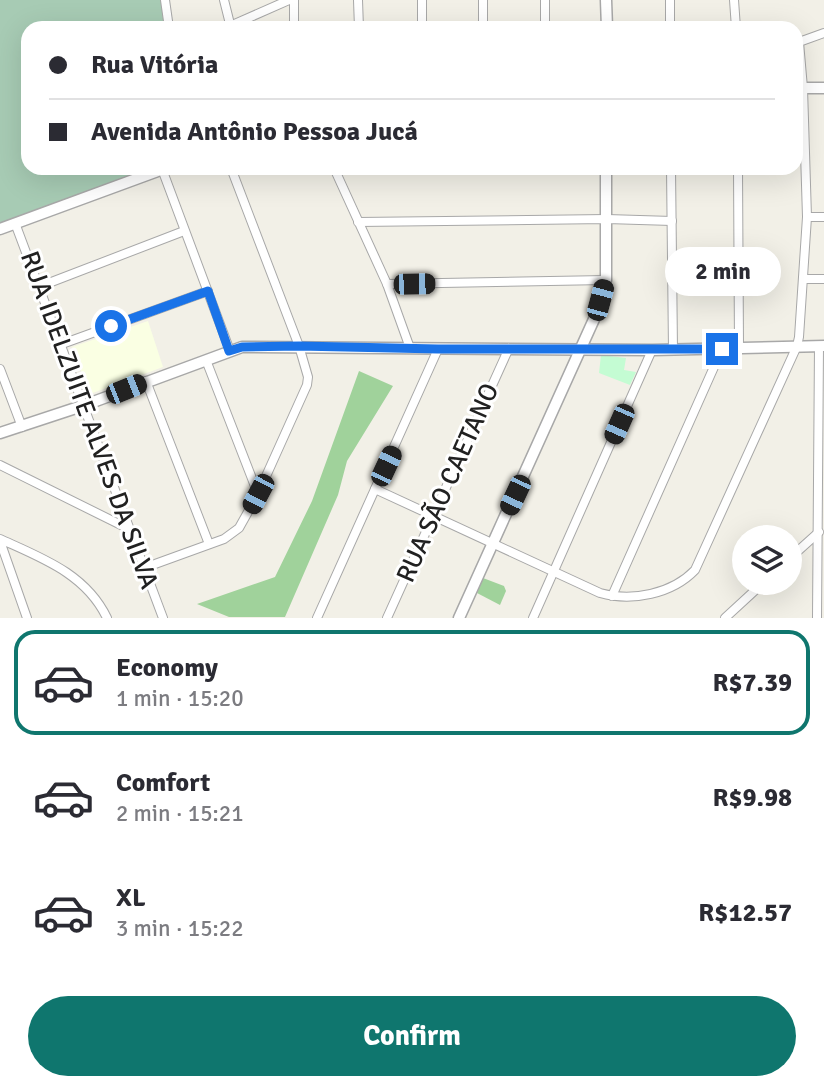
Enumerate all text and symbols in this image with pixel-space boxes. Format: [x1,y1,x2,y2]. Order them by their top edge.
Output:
text: Rua Vitória [91,49,218,81]
text: Avenida Antônio Pessoa Jucá [91,116,418,148]
street label: RUA IDELZUITE ALVES DA SILVA [13,247,165,593]
callout: 2 min [664,247,780,296]
text: 2 min [695,257,751,286]
car [393,273,436,295]
car [585,277,616,323]
route start [95,310,127,342]
route end [706,333,738,365]
car [103,371,150,407]
street label: RUA SÃO CAETANO [390,378,506,588]
car [601,401,638,447]
car [368,443,405,489]
car [239,471,278,517]
car [497,472,534,518]
map controls [732,525,802,595]
button: layers [732,525,802,595]
icon: car [32,651,95,714]
text: Economy [116,652,218,684]
text: R$7.39 [712,667,792,699]
text: 1 min · 15:20 [116,684,244,713]
icon: car [32,766,95,829]
text: Comfort [116,767,210,799]
text: R$9.98 [712,782,792,814]
text: 2 min · 15:21 [116,799,244,828]
icon: car [32,881,95,944]
text: XL [116,882,146,914]
text: R$12.57 [698,897,792,929]
text: 3 min · 15:22 [116,914,244,943]
button: Confirm [28,996,796,1076]

